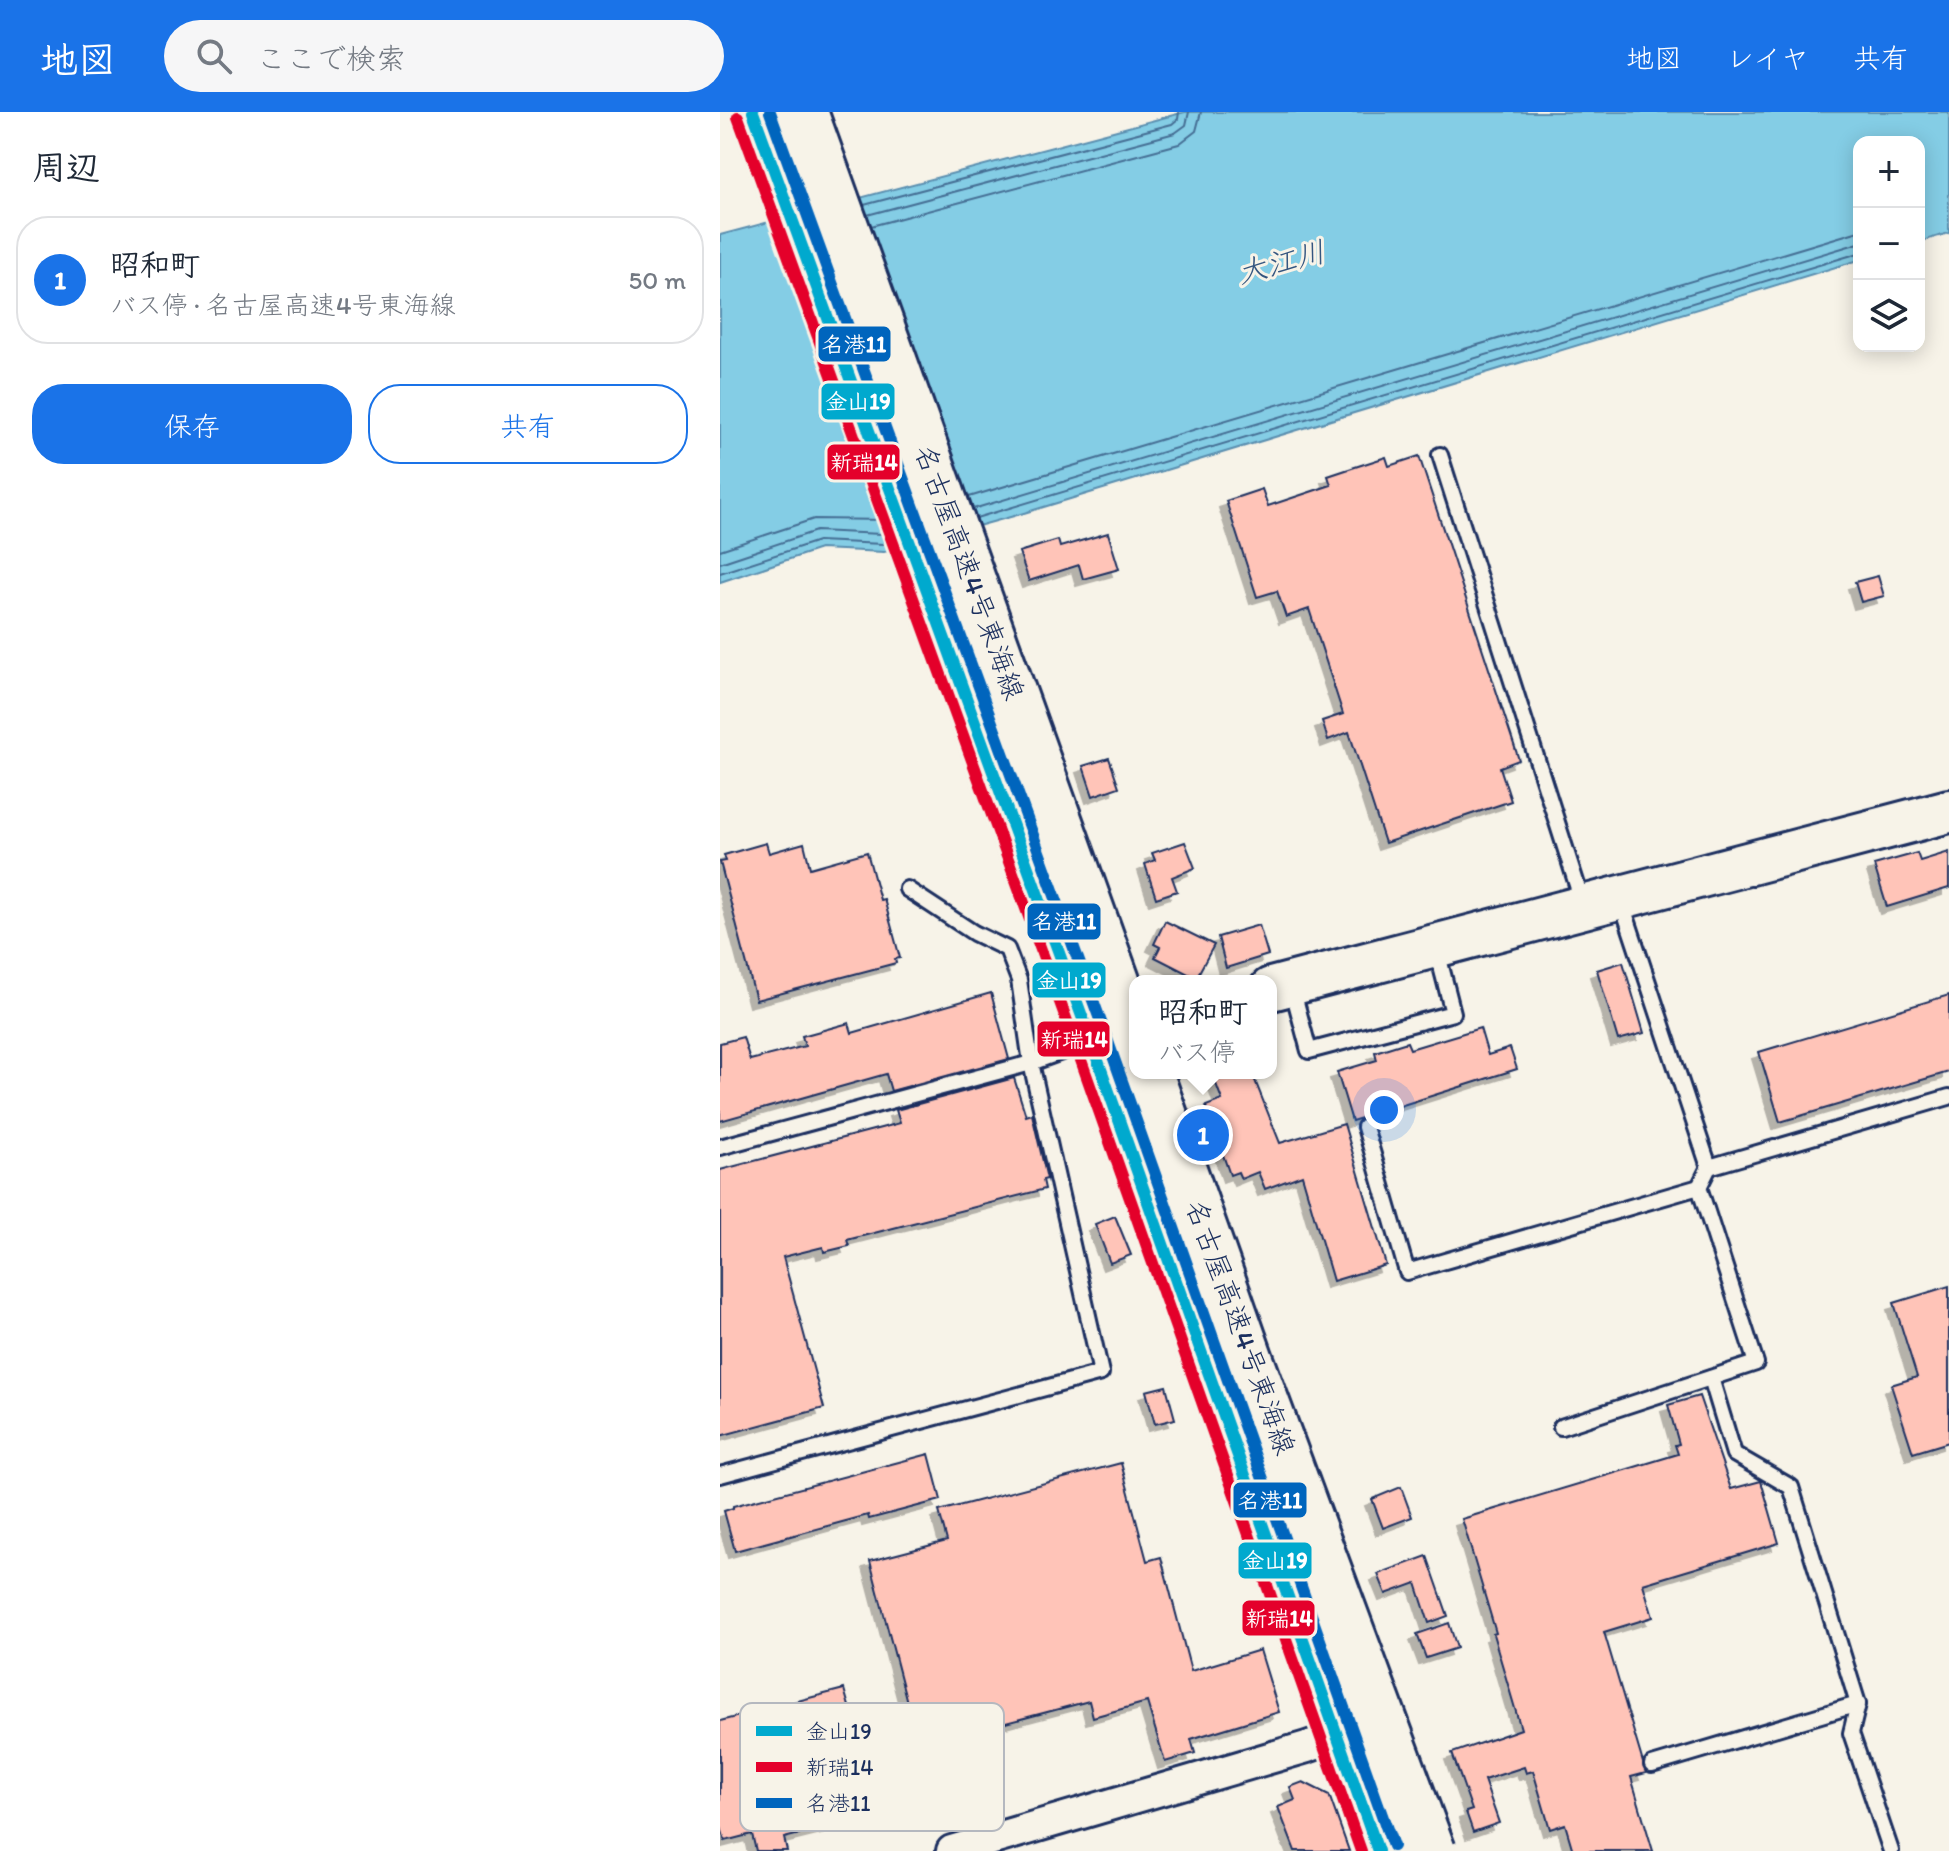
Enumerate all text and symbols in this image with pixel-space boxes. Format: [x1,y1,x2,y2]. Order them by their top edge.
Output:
search box [164,20,724,92]
icon: search [192,34,236,78]
text: 地図 [40,37,116,83]
text: ここで検索 [256,40,406,77]
text: 地図 [1626,41,1682,75]
text: レイヤ [1726,41,1809,75]
text: 共有 [1853,41,1909,75]
map controls [1853,136,1925,352]
button: + [1853,136,1925,208]
text: 周辺 [32,147,100,188]
button: − [1853,208,1925,280]
water label: 大江川 [1233,232,1329,292]
text: 昭和町 [110,246,200,283]
text: 1 [54,264,66,296]
text: 50 m [629,264,686,296]
button: layers [1853,280,1925,352]
text: バス停 · 名古屋高速4号東海線 [110,289,456,321]
line badge: 名港11 [817,325,892,363]
text: 名港11 [822,331,887,358]
line badge: 金山19 [820,382,896,421]
button: 保存 [32,384,352,464]
button: 共有 [368,384,688,464]
text: 金山19 [825,388,891,415]
street label: 名古屋高速4号東海線 [908,440,1032,704]
line badge: 新瑞14 [826,443,901,481]
text: 新瑞14 [830,449,898,476]
line badge: 名港11 [1026,902,1102,941]
text: 名港11 [1032,908,1097,935]
line badge: 金山19 [1031,961,1107,999]
text: 金山19 [1036,967,1102,994]
popup [1129,975,1277,1079]
text: 昭和町 [1158,993,1248,1030]
line badge: 新瑞14 [1036,1020,1111,1058]
text: 新瑞14 [1040,1026,1108,1053]
text: バス停 [1158,1036,1236,1068]
your location [1364,1090,1404,1130]
pin: 1 [1177,1105,1229,1165]
street label: 名古屋高速4号東海線 [1179,1195,1303,1459]
line badge: 名港11 [1232,1481,1308,1519]
text: 名港11 [1238,1487,1303,1514]
line badge: 金山19 [1237,1541,1313,1580]
text: 金山19 [1242,1547,1308,1574]
line badge: 新瑞14 [1241,1599,1316,1637]
text: 新瑞14 [1245,1605,1313,1632]
legend [740,1703,1004,1831]
text: 金山19 [806,1718,872,1745]
text: 新瑞14 [806,1754,873,1781]
text: 名港11 [806,1790,870,1817]

